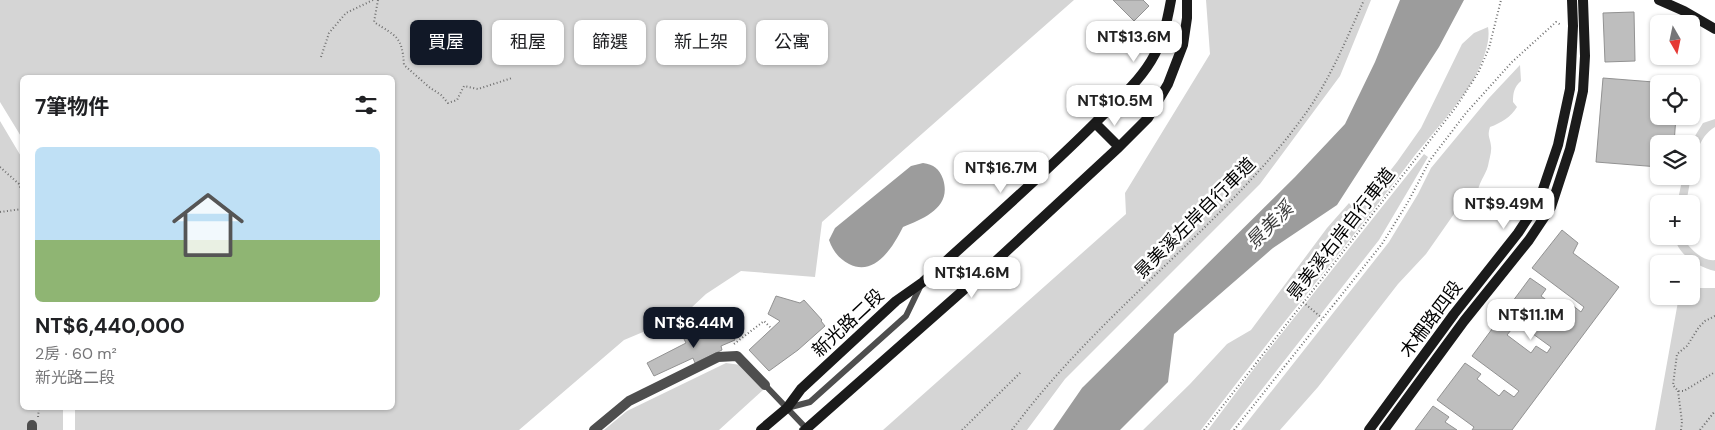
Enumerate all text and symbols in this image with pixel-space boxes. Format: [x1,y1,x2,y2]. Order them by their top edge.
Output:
north arrow [1650,15,1700,65]
map controls [1650,15,1700,305]
chip: 買屋 [410,20,482,65]
chip: 租屋 [492,20,564,65]
chip: 篩選 [574,20,646,65]
chip: 新上架 [656,20,746,65]
chip: 公寓 [756,20,828,65]
pin: NT$13.6M [1082,20,1186,63]
text: NT$13.6M [1097,26,1171,47]
button: locate [1650,75,1700,125]
pin: NT$10.5M [1063,84,1167,127]
text: NT$10.5M [1077,90,1153,111]
icon: filters [352,91,380,119]
text: 7筆物件 [35,93,109,121]
button: layers [1650,135,1700,185]
pin: NT$16.7M [949,152,1053,194]
street label: 景美溪左岸自行車道 [1129,152,1261,284]
text: NT$16.7M [965,157,1037,178]
street label: 景美溪右岸自行車道 [1282,163,1400,305]
icon: home [163,180,253,270]
pin: NT$9.49M [1452,188,1556,230]
text: NT$9.49M [1464,193,1544,214]
water label: 景美溪 [1240,194,1300,254]
button: + [1650,195,1700,245]
button: − [1650,255,1700,305]
pin: NT$14.6M [920,256,1024,299]
text: NT$14.6M [935,262,1009,283]
street label: 木柵路四段 [1394,276,1468,362]
street label: 新光路二段 [807,284,889,362]
pin: NT$11.1M [1479,298,1583,341]
text: NT$11.1M [1498,304,1564,325]
pin: NT$6.44M [642,306,746,349]
text: NT$6,440,000 [35,312,185,340]
text: NT$6.44M [654,312,734,333]
text: 2房 · 60 m² [35,343,117,364]
text: 新光路二段 [35,367,115,388]

